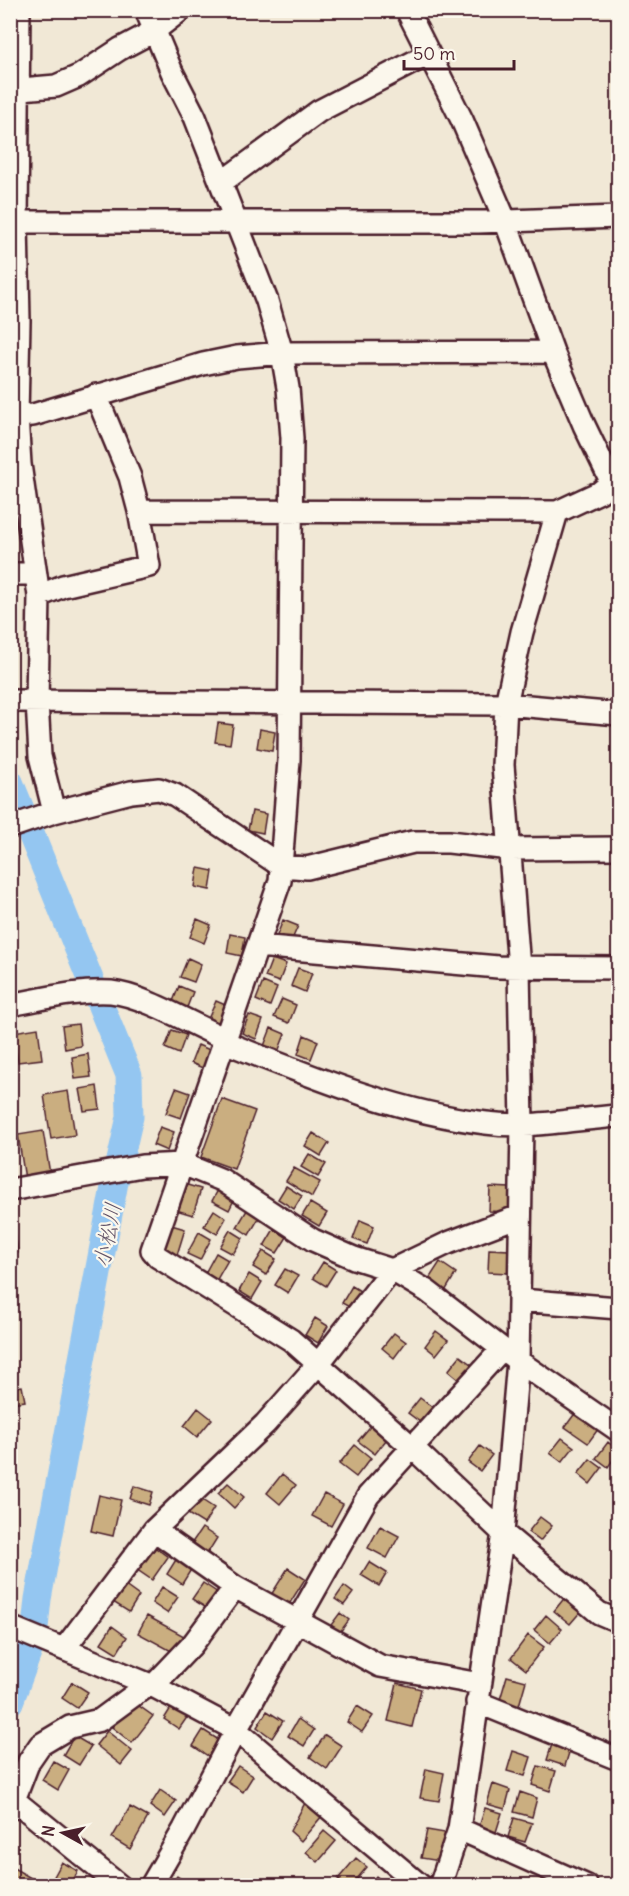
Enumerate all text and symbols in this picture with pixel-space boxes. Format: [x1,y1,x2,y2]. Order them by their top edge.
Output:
scale bar [404,33,514,71]
text: 50 m [413,42,455,65]
water label: 小松川 [87,1200,127,1270]
north arrow [33,1803,93,1863]
text: N [37,1824,59,1838]

